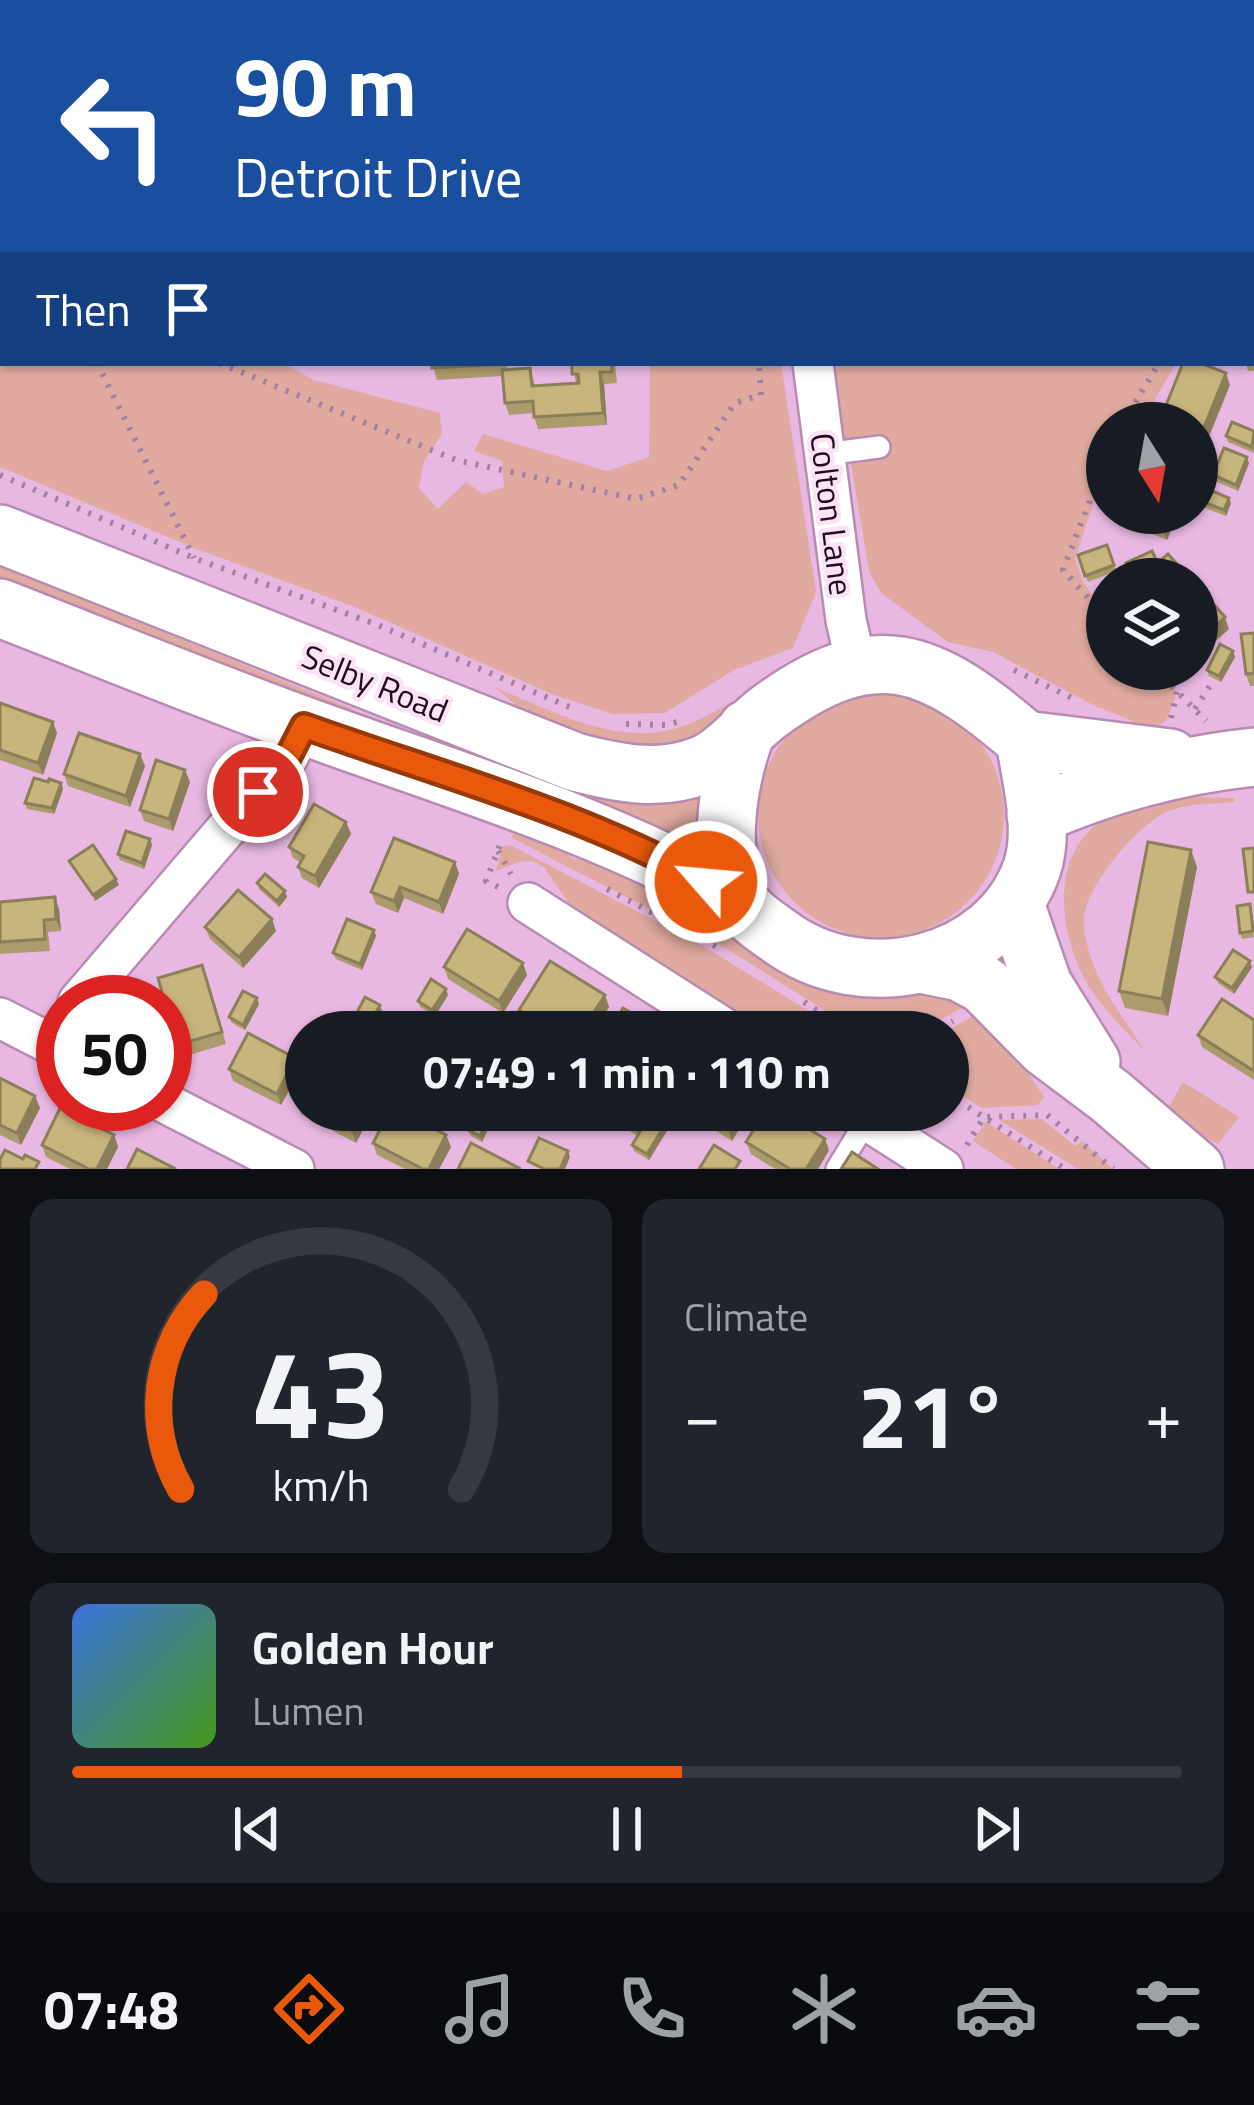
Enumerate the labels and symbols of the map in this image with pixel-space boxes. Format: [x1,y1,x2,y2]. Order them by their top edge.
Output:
north arrow [1086,402,1218,534]
street label: Colton Lane [797,430,867,598]
street label: Selby Road [294,631,456,735]
pin [207,741,309,843]
position arrow [643,819,769,945]
speed limit sign: 50 [36,975,192,1131]

